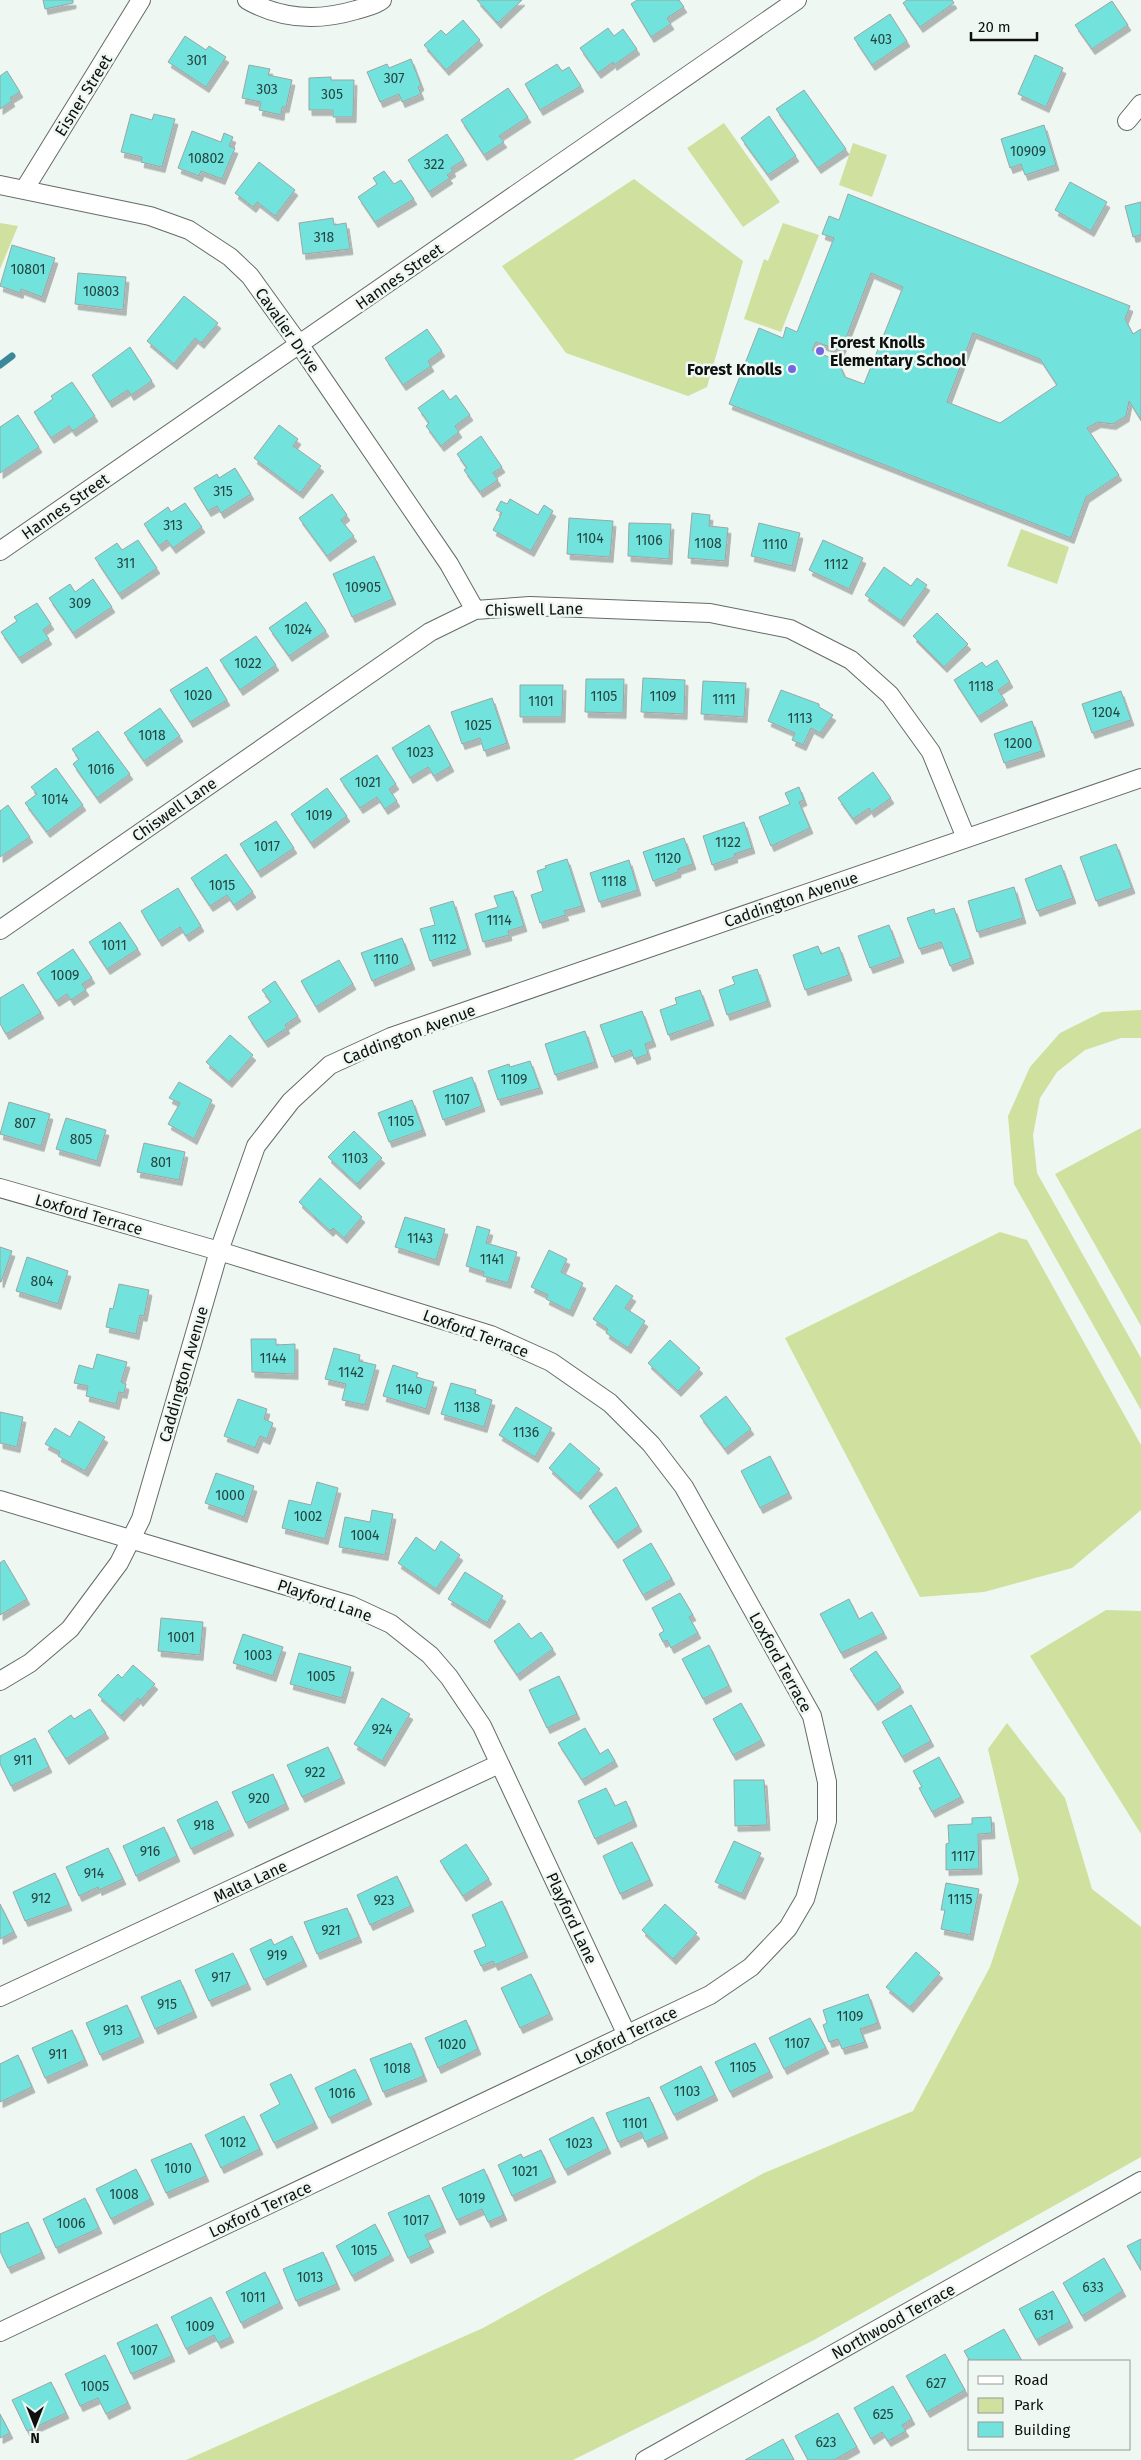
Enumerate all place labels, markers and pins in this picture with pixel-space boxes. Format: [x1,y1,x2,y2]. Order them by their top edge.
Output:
place label: Forest Knolls Elementary School [830,333,966,370]
marker: Forest Knolls Elementary School [814,345,826,357]
place label: Forest Knolls [687,360,782,379]
marker: Forest Knolls [786,363,798,375]

